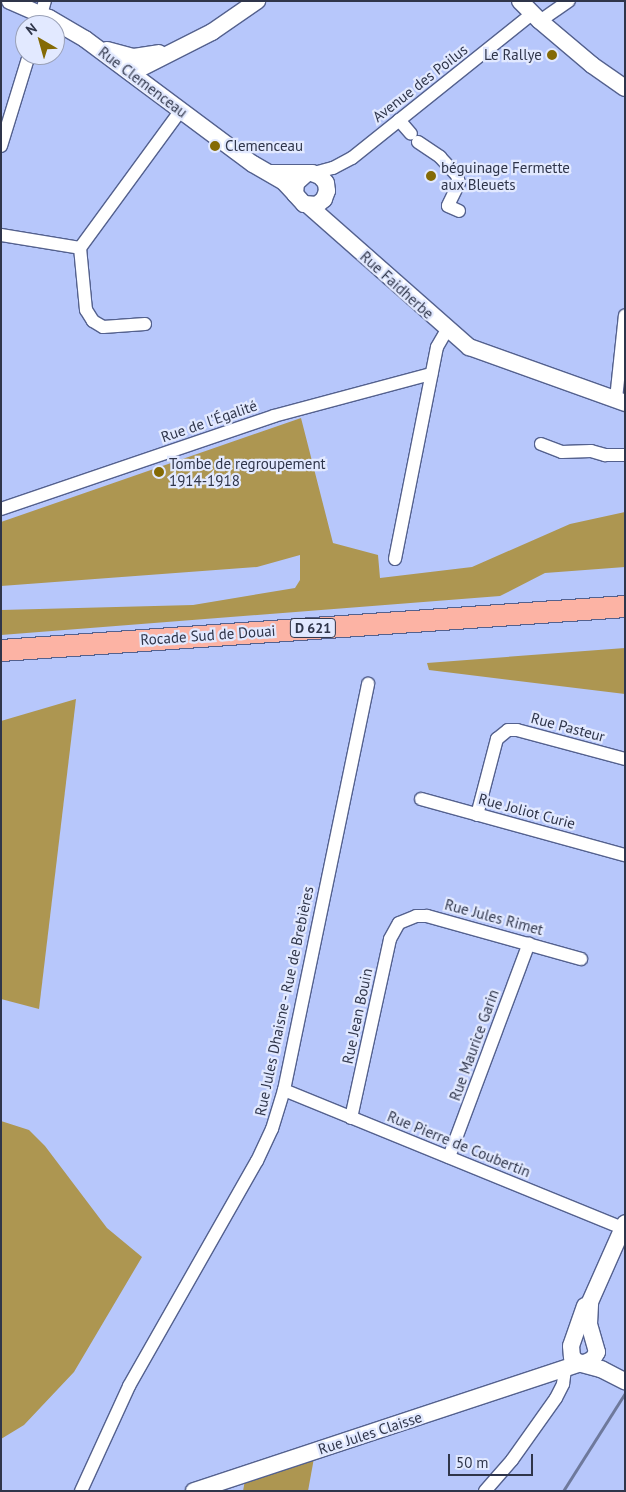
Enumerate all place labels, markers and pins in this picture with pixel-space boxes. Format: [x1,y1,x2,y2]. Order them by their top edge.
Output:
place label: Le Rallye [484,46,542,64]
marker: Le Rallye [546,49,558,61]
place label: Clemenceau [225,137,303,155]
marker: Clemenceau [209,140,221,152]
place label: béguinage Fermette aux Bleuets [441,158,570,193]
marker: béguinage Fermette aux Bleuets [425,170,437,182]
place label: Tombe de regroupement 1914-1918 [169,454,326,489]
marker: Tombe de regroupement 1914-1918 [153,466,165,478]

